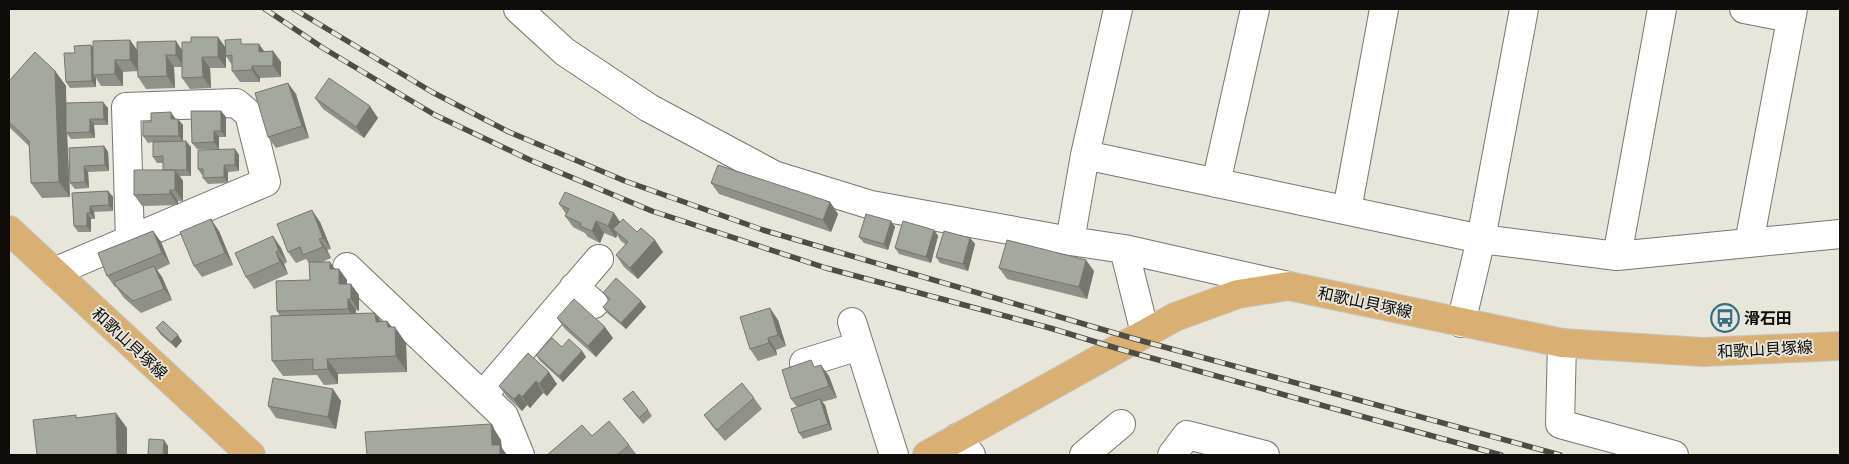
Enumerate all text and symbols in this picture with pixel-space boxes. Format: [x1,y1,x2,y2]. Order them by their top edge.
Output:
street label: 和歌山貝塚線 [1316,281,1414,324]
street label: 和歌山貝塚線 [87,302,173,385]
bus stop icon: 滑石田 [1710,303,1740,333]
place label: 滑石田 [1744,307,1792,330]
street label: 和歌山貝塚線 [1716,336,1814,363]

